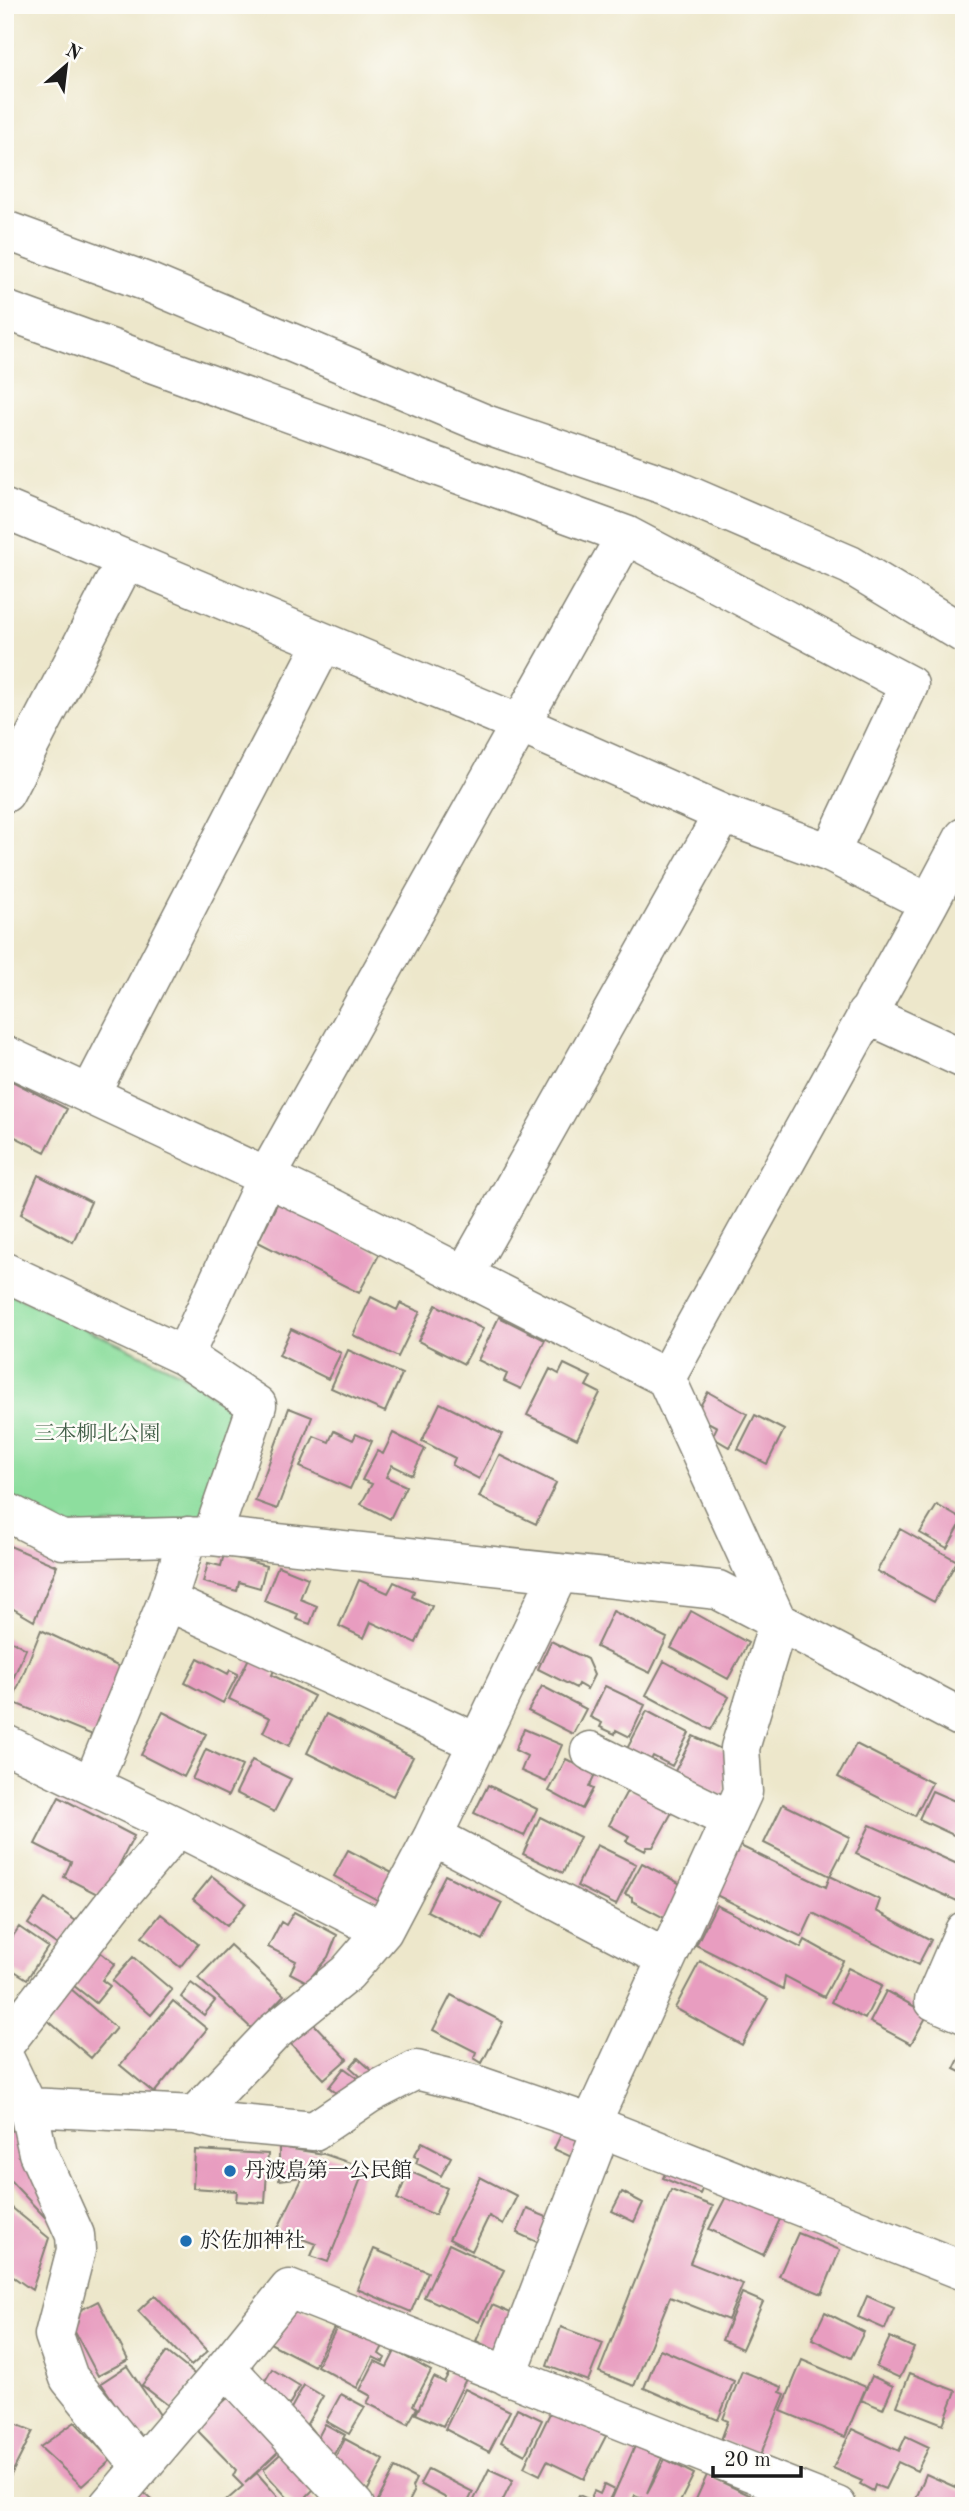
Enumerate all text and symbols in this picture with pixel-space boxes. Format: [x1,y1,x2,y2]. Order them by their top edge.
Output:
north arrow [32,32,102,102]
text: N [62,41,84,65]
park label: 三本柳北公園 [34,1422,160,1445]
place label: 丹波島第一公民館 [244,2159,412,2182]
marker: 丹波島第一公民館 [222,2163,238,2179]
place label: 於佐加神社 [200,2229,305,2252]
marker: 於佐加神社 [178,2233,194,2249]
scale bar [713,2434,801,2478]
text: 20 m [724,2450,771,2471]

